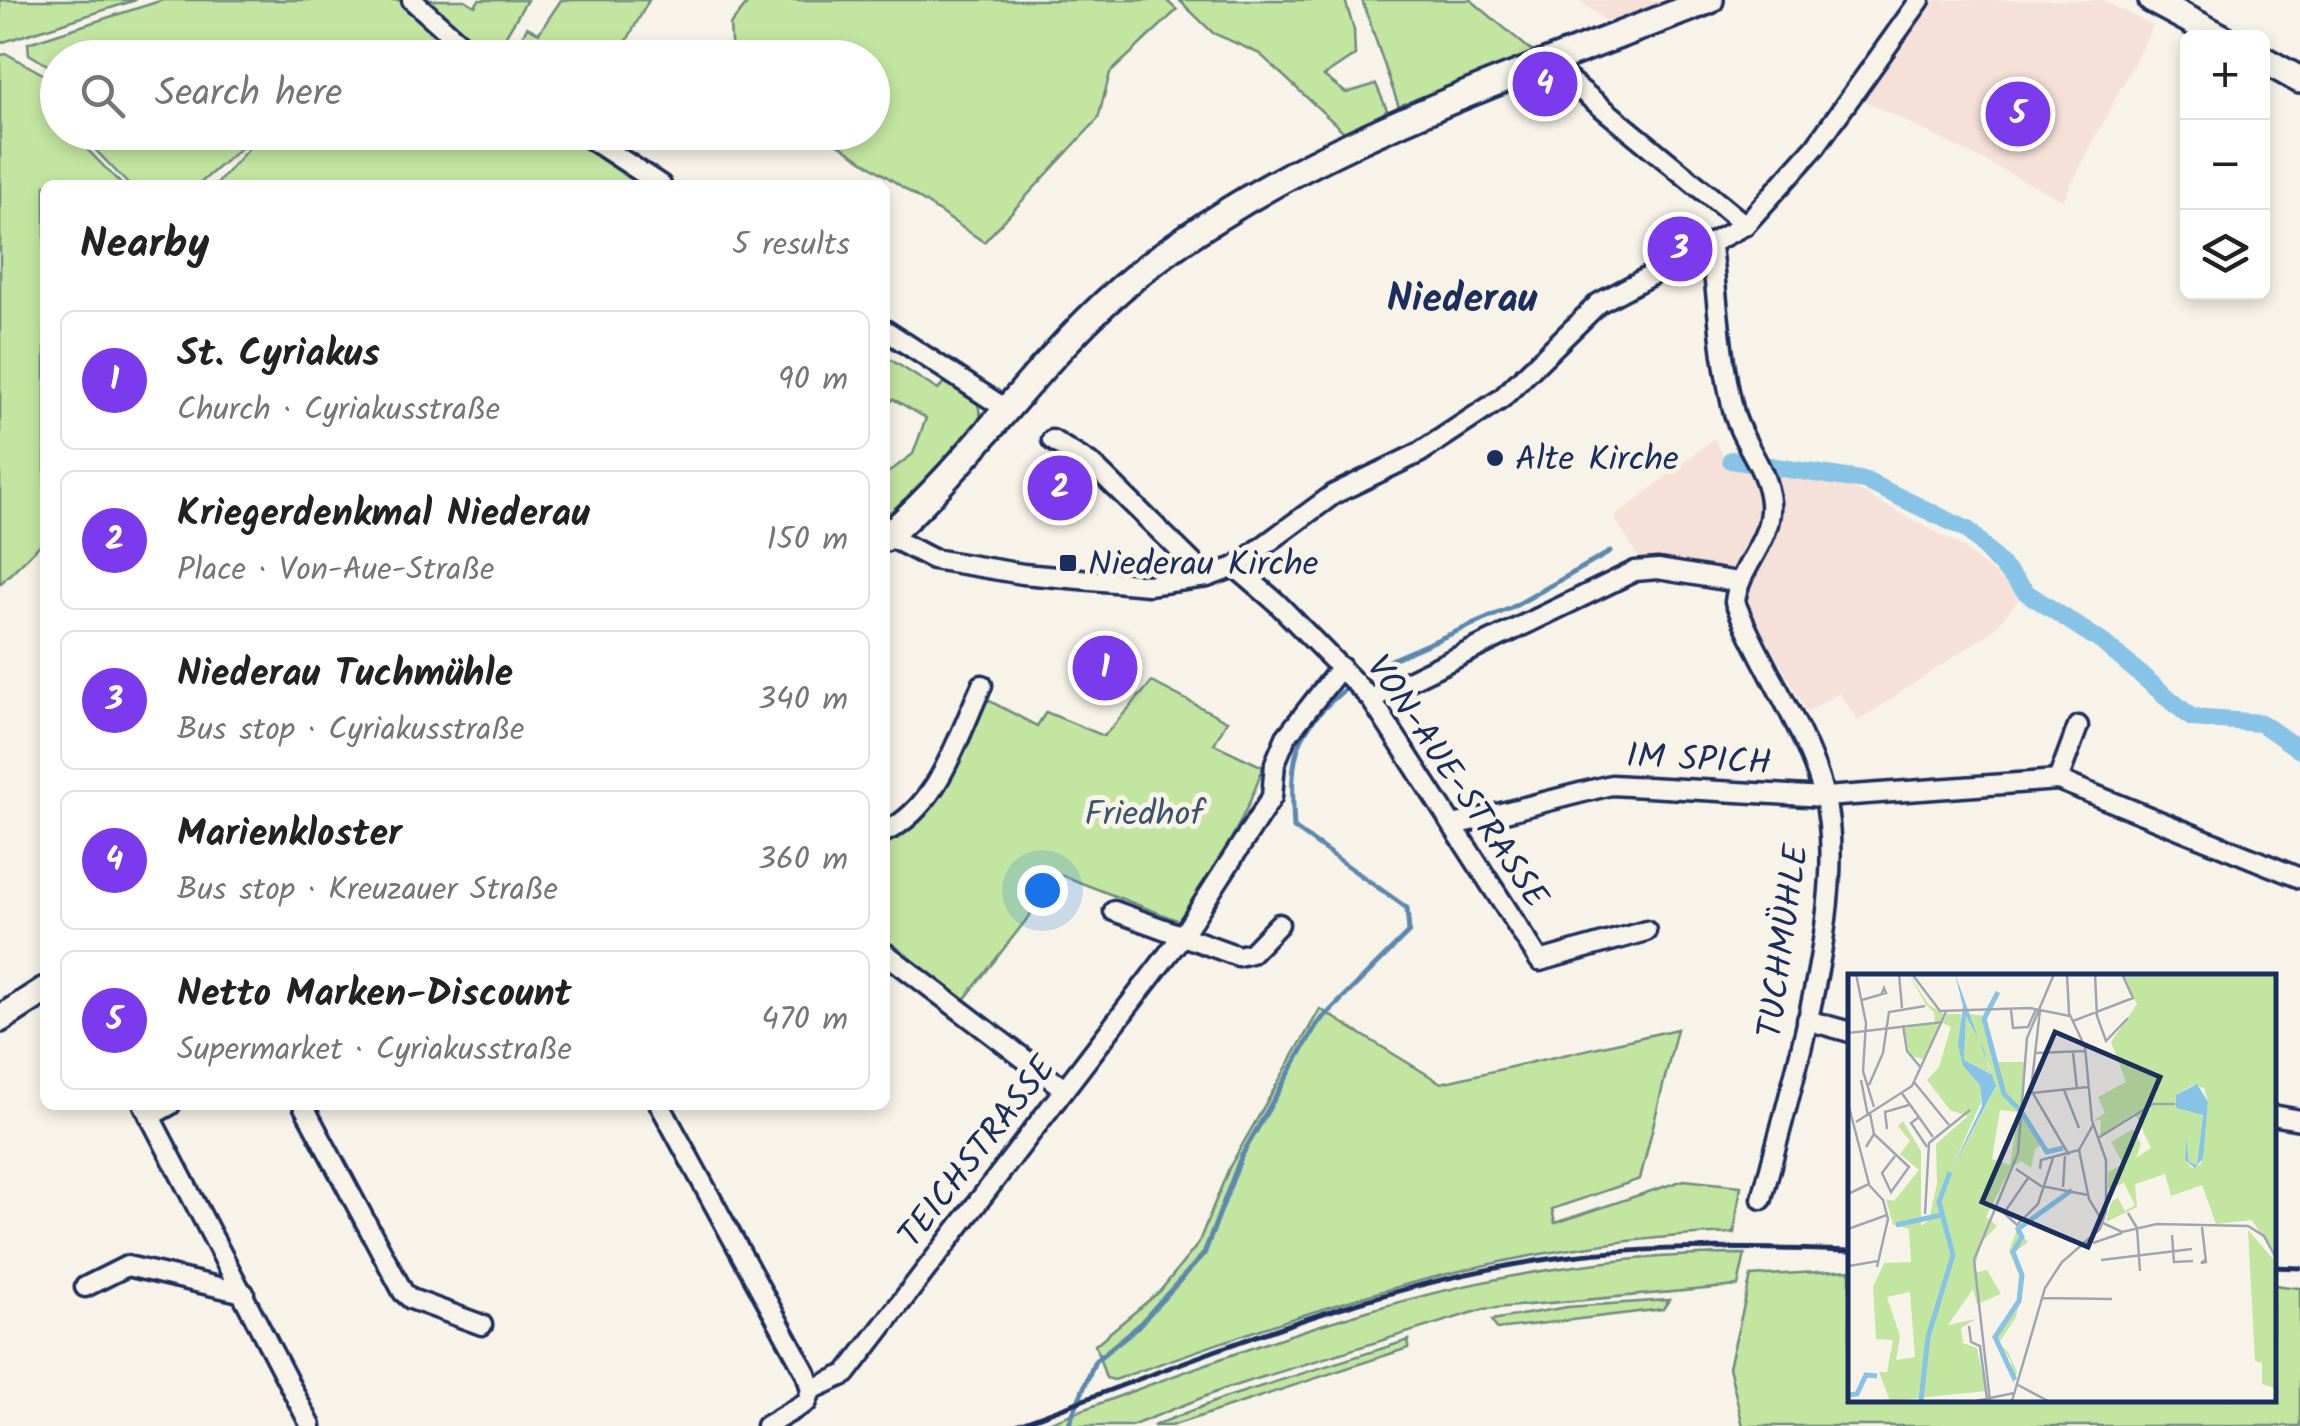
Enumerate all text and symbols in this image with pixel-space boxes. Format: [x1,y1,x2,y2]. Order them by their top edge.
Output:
map controls [2180,30,2270,300]
button: + [2180,30,2270,120]
search box [40,40,890,150]
pin: 4 [1512,46,1578,122]
text: Search here [155,65,342,125]
icon: search [75,68,130,123]
pin: 5 [1986,76,2050,152]
button: − [2180,120,2270,210]
button: layers [2180,210,2270,300]
text: Nearby [80,212,209,279]
pin: 3 [1648,212,1712,286]
text: 5 results [732,220,850,271]
district label: Niederau [1387,268,1538,332]
text: St. Cyriakus [177,325,380,385]
text: 1 [110,355,119,406]
text: 90 m [778,355,848,406]
text: Church · Cyriakusstraße [177,385,500,436]
place label: Alte Kirche [1515,433,1679,489]
marker: Alte Kirche [1484,447,1506,469]
pin: 2 [1028,450,1092,526]
text: Kriegerdenkmal Niederau [177,485,590,545]
text: 2 [105,515,124,566]
text: 150 m [766,515,848,566]
place label: Niederau Kirche [1088,538,1319,594]
text: Place · Von-Aue-Straße [177,545,494,596]
marker: Niederau Kirche [1057,552,1079,574]
pin: 1 [1072,630,1138,706]
text: Niederau Tuchmühle [177,645,513,705]
street label: VON-AUE-STRASSE [1350,645,1562,922]
text: 3 [106,675,123,726]
text: 340 m [758,675,848,726]
text: Bus stop · Cyriakusstraße [177,705,524,756]
street label: IM SPICH [1625,729,1773,793]
park label: Friedhof [1084,788,1207,844]
text: Marienkloster [177,805,402,865]
text: 4 [106,835,123,886]
text: 360 m [758,835,848,886]
street label: TUCHMÜHLE [1744,839,1827,1042]
text: Bus stop · Kreuzauer Straße [177,865,558,916]
your location [1017,865,1068,916]
text: Netto Marken-Discount [177,965,572,1025]
inset map [1848,974,2275,1401]
text: 5 [106,995,123,1046]
text: 470 m [761,995,848,1046]
text: Supermarket · Cyriakusstraße [177,1025,572,1076]
street label: TEICHSTRASSE [885,1043,1073,1261]

